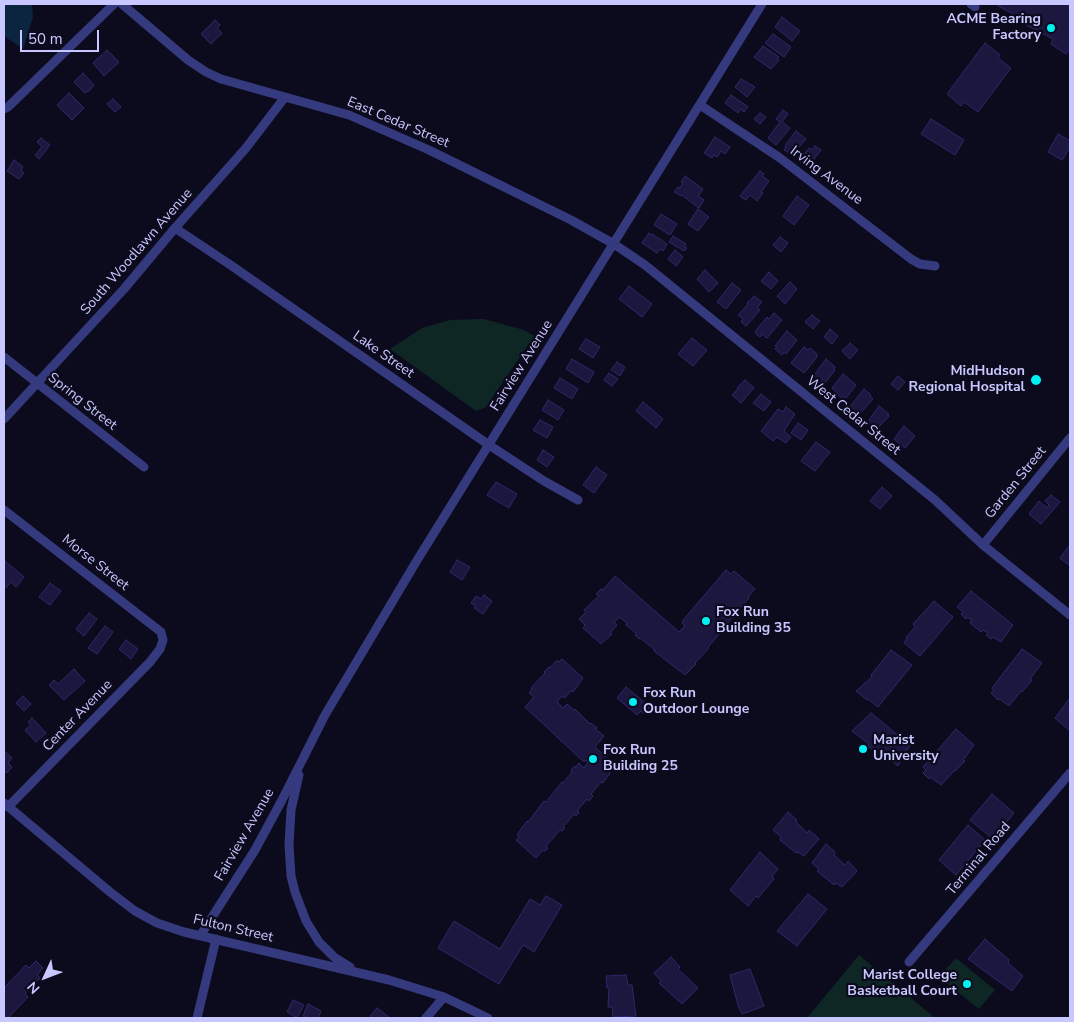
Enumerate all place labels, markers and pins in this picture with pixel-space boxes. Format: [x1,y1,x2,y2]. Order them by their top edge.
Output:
place label: ACME Bearing Factory [946,12,1041,44]
marker: ACME Bearing Factory [1045,22,1057,34]
place label: MidHudson Regional Hospital [909,364,1025,397]
marker: MidHudson Regional Hospital [1029,373,1043,387]
place label: Fox Run Building 35 [716,605,791,638]
marker: Fox Run Building 35 [700,615,712,627]
place label: Fox Run Outdoor Lounge [643,686,749,719]
marker: Fox Run Outdoor Lounge [627,696,639,708]
place label: Marist University [873,733,939,766]
place label: Fox Run Building 25 [603,743,678,776]
marker: Marist University [857,743,869,755]
marker: Fox Run Building 25 [587,753,599,765]
place label: Marist College Basketball Court [847,968,957,1000]
marker: Marist College Basketball Court [961,978,973,990]

